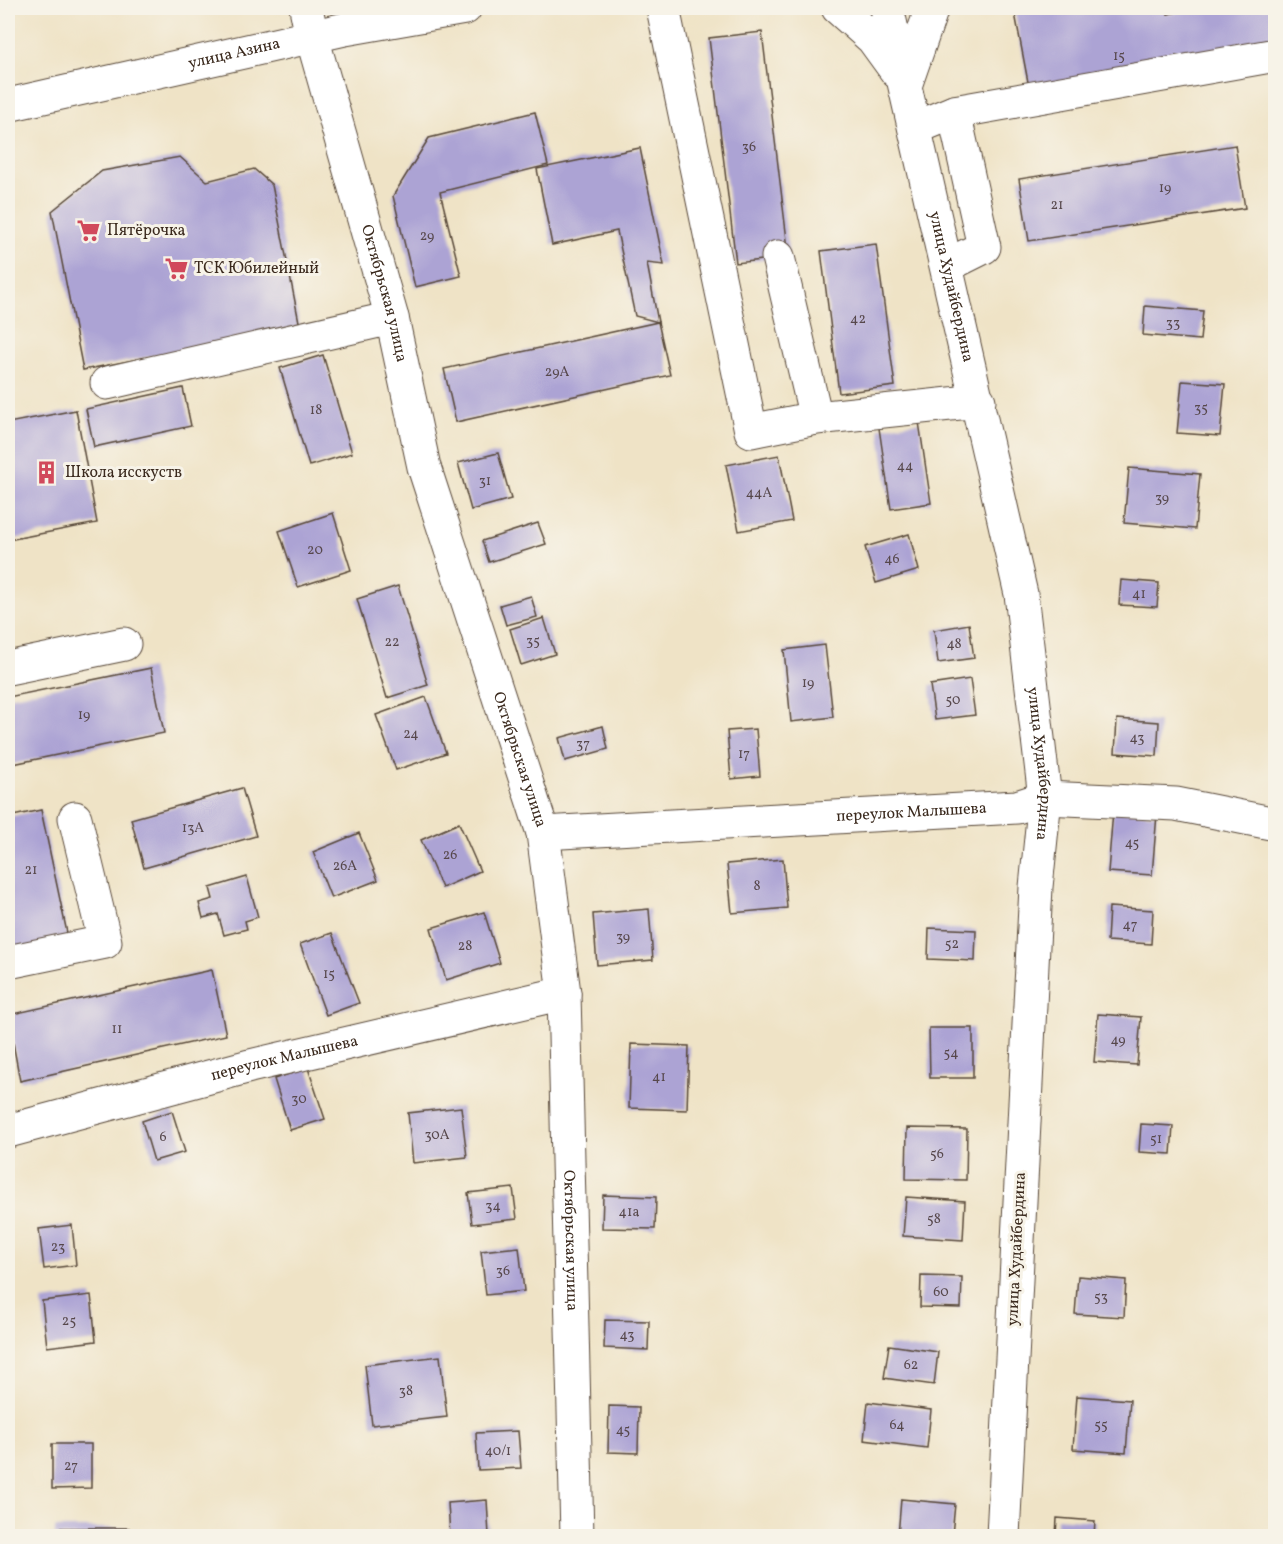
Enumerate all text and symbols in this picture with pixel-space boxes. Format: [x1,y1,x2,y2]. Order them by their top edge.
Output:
street label: улица Азина [186,33,282,75]
house number: 15 [1113,47,1125,66]
house number: 36 [742,138,756,157]
house number: 19 [1159,179,1171,198]
house number: 21 [1051,196,1063,215]
street label: улица Худайбердина [923,209,979,364]
supermarket icon: Пятёрочка [76,218,102,244]
place label: Пятёрочка [107,220,186,242]
street label: Октябрьская улица [355,222,412,364]
house number: 29 [420,227,434,246]
supermarket icon: ТСК Юбилейный [163,256,189,282]
place label: ТСК Юбилейный [194,258,319,280]
house number: 42 [850,310,866,329]
house number: 33 [1166,314,1180,333]
house number: 29А [545,363,569,382]
house number: 35 [1194,399,1208,418]
house number: 18 [310,401,322,420]
house number: 44 [897,457,913,476]
building icon: Школа исскуств [34,460,60,486]
place label: Школа исскуств [65,462,182,484]
house number: 31 [479,472,491,491]
house number: 44А [746,484,772,503]
house number: 39 [1155,489,1169,508]
house number: 20 [307,541,323,560]
house number: 46 [884,550,900,569]
house number: 41 [1132,585,1146,604]
house number: 35 [526,632,540,651]
house number: 22 [384,633,400,652]
house number: 48 [946,635,962,654]
house number: 19 [802,674,814,693]
street label: улица Худайбердина [1021,686,1056,842]
street label: Октябрьская улица [487,689,551,830]
house number: 50 [946,691,960,710]
house number: 19 [78,706,90,725]
house number: 24 [403,725,419,744]
house number: 43 [1130,729,1144,748]
house number: 37 [576,735,590,754]
house number: 17 [738,745,750,764]
street label: переулок Малышева [836,798,987,828]
house number: 13А [182,819,204,838]
house number: 45 [1125,834,1139,853]
house number: 26 [443,846,457,865]
house number: 26А [333,857,357,876]
house number: 21 [25,861,37,880]
house number: 8 [753,877,761,896]
house number: 47 [1122,916,1138,935]
house number: 39 [616,928,630,947]
house number: 52 [945,935,959,954]
house number: 28 [458,937,472,956]
house number: 15 [323,965,335,984]
house number: 11 [112,1020,122,1039]
street label: переулок Малышева [209,1030,360,1087]
house number: 49 [1110,1031,1126,1050]
house number: 54 [943,1044,959,1063]
house number: 41 [652,1068,666,1087]
house number: 30 [291,1090,307,1109]
house number: 30А [424,1126,450,1145]
house number: 6 [159,1128,167,1147]
house number: 51 [1150,1130,1162,1149]
house number: 56 [930,1145,944,1164]
street label: Октябрьская улица [557,1170,583,1311]
street label: улица Худайбердина [1002,1171,1032,1327]
house number: 34 [485,1197,501,1216]
house number: 41а [619,1203,639,1222]
house number: 58 [927,1210,941,1229]
house number: 23 [51,1238,65,1257]
house number: 36 [496,1262,510,1281]
house number: 60 [933,1283,949,1302]
house number: 53 [1094,1288,1108,1307]
house number: 25 [62,1312,76,1331]
house number: 43 [620,1326,634,1345]
house number: 62 [904,1356,918,1375]
house number: 38 [399,1382,413,1401]
house number: 64 [889,1416,905,1435]
house number: 55 [1094,1416,1108,1435]
house number: 45 [616,1421,630,1440]
house number: 40/1 [485,1442,511,1461]
house number: 27 [64,1457,78,1476]

